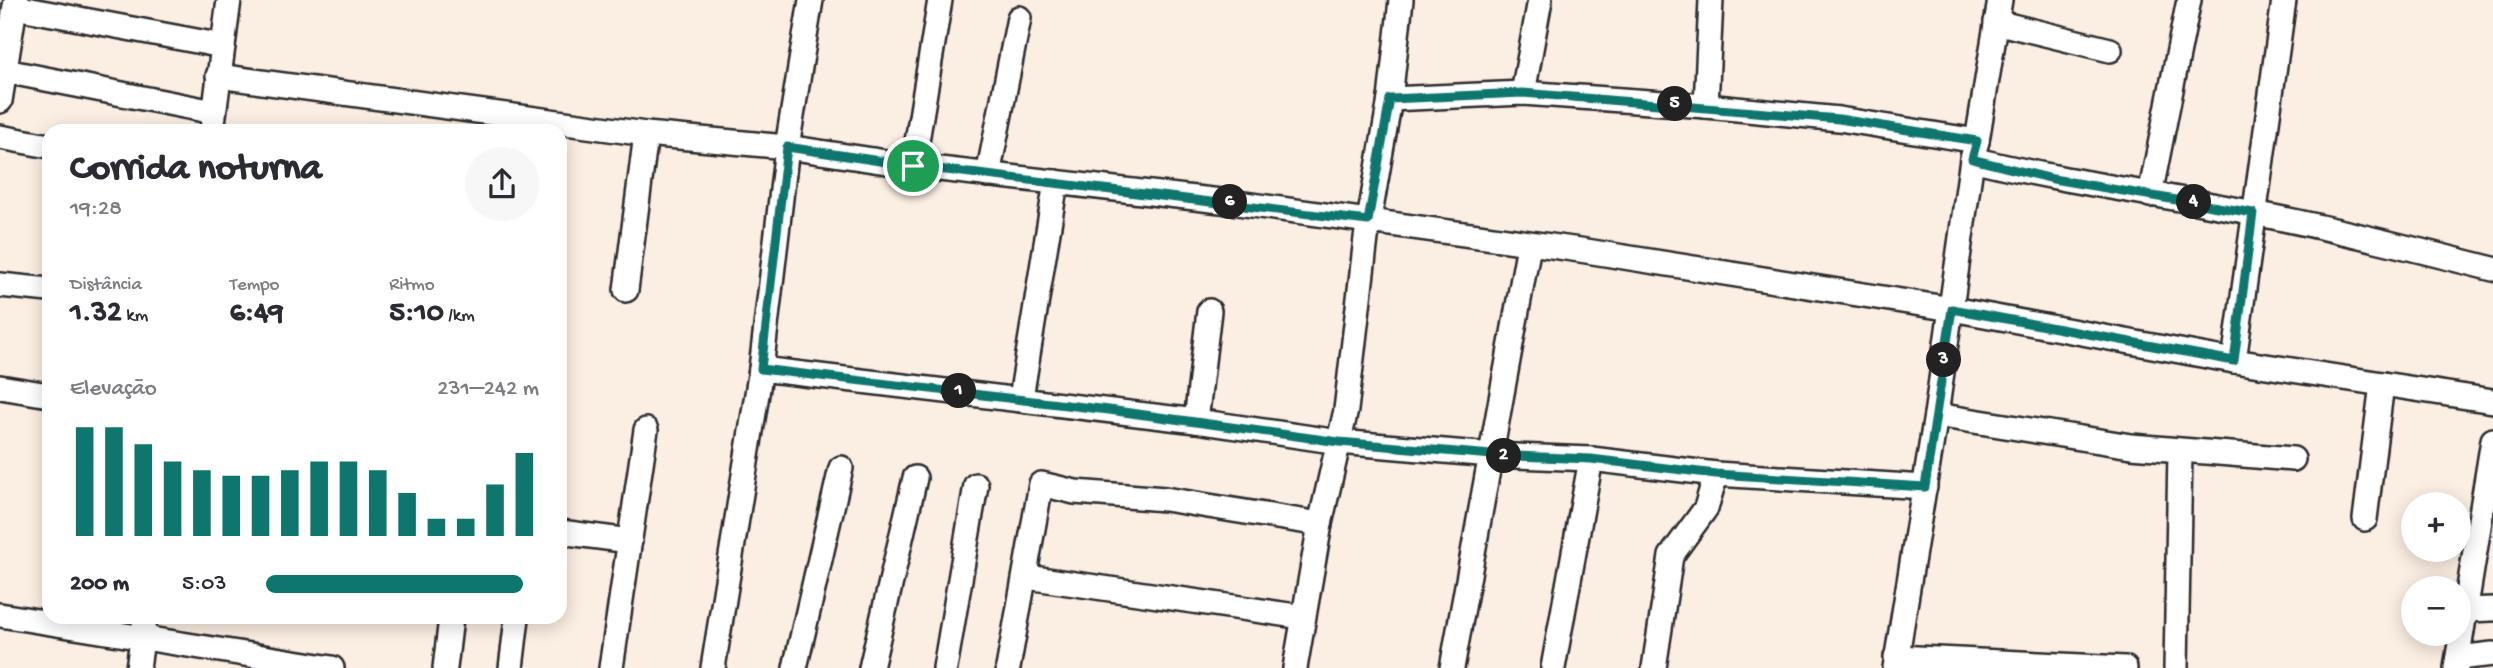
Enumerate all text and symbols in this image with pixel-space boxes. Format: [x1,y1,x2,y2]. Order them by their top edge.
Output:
pin: 5 [1658,86,1692,122]
text: 5 [1670,92,1680,115]
pin [883,136,943,196]
button: share [465,147,539,221]
icon: arrive [894,147,932,185]
text: Corrida noturna [70,148,322,192]
pin: 6 [1212,184,1248,220]
pin: 4 [2176,184,2212,220]
text: 6 [1225,190,1234,213]
text: 4 [2189,190,2198,213]
text: 19:28 [70,196,122,223]
text: Distância [70,274,142,297]
text: Tempo [230,274,279,297]
text: Ritmo [389,274,435,297]
text: 1.32 [70,297,122,332]
text: 6:49 [230,297,284,332]
text: 5:10 [389,297,444,332]
text: km [122,305,148,328]
text: /km [444,305,475,328]
pin: 3 [1926,342,1962,378]
text: 3 [1939,348,1948,371]
pin: 1 [942,374,976,408]
text: Elevação [70,376,157,403]
text: 231–242 m [437,376,539,403]
text: 1 [955,379,962,402]
pin: 2 [1486,438,1522,474]
text: 2 [1499,444,1508,467]
map controls [2401,492,2471,646]
button: + [2401,492,2471,562]
text: 200 m [70,571,129,598]
text: 5:03 [182,571,226,598]
button: − [2401,576,2471,646]

